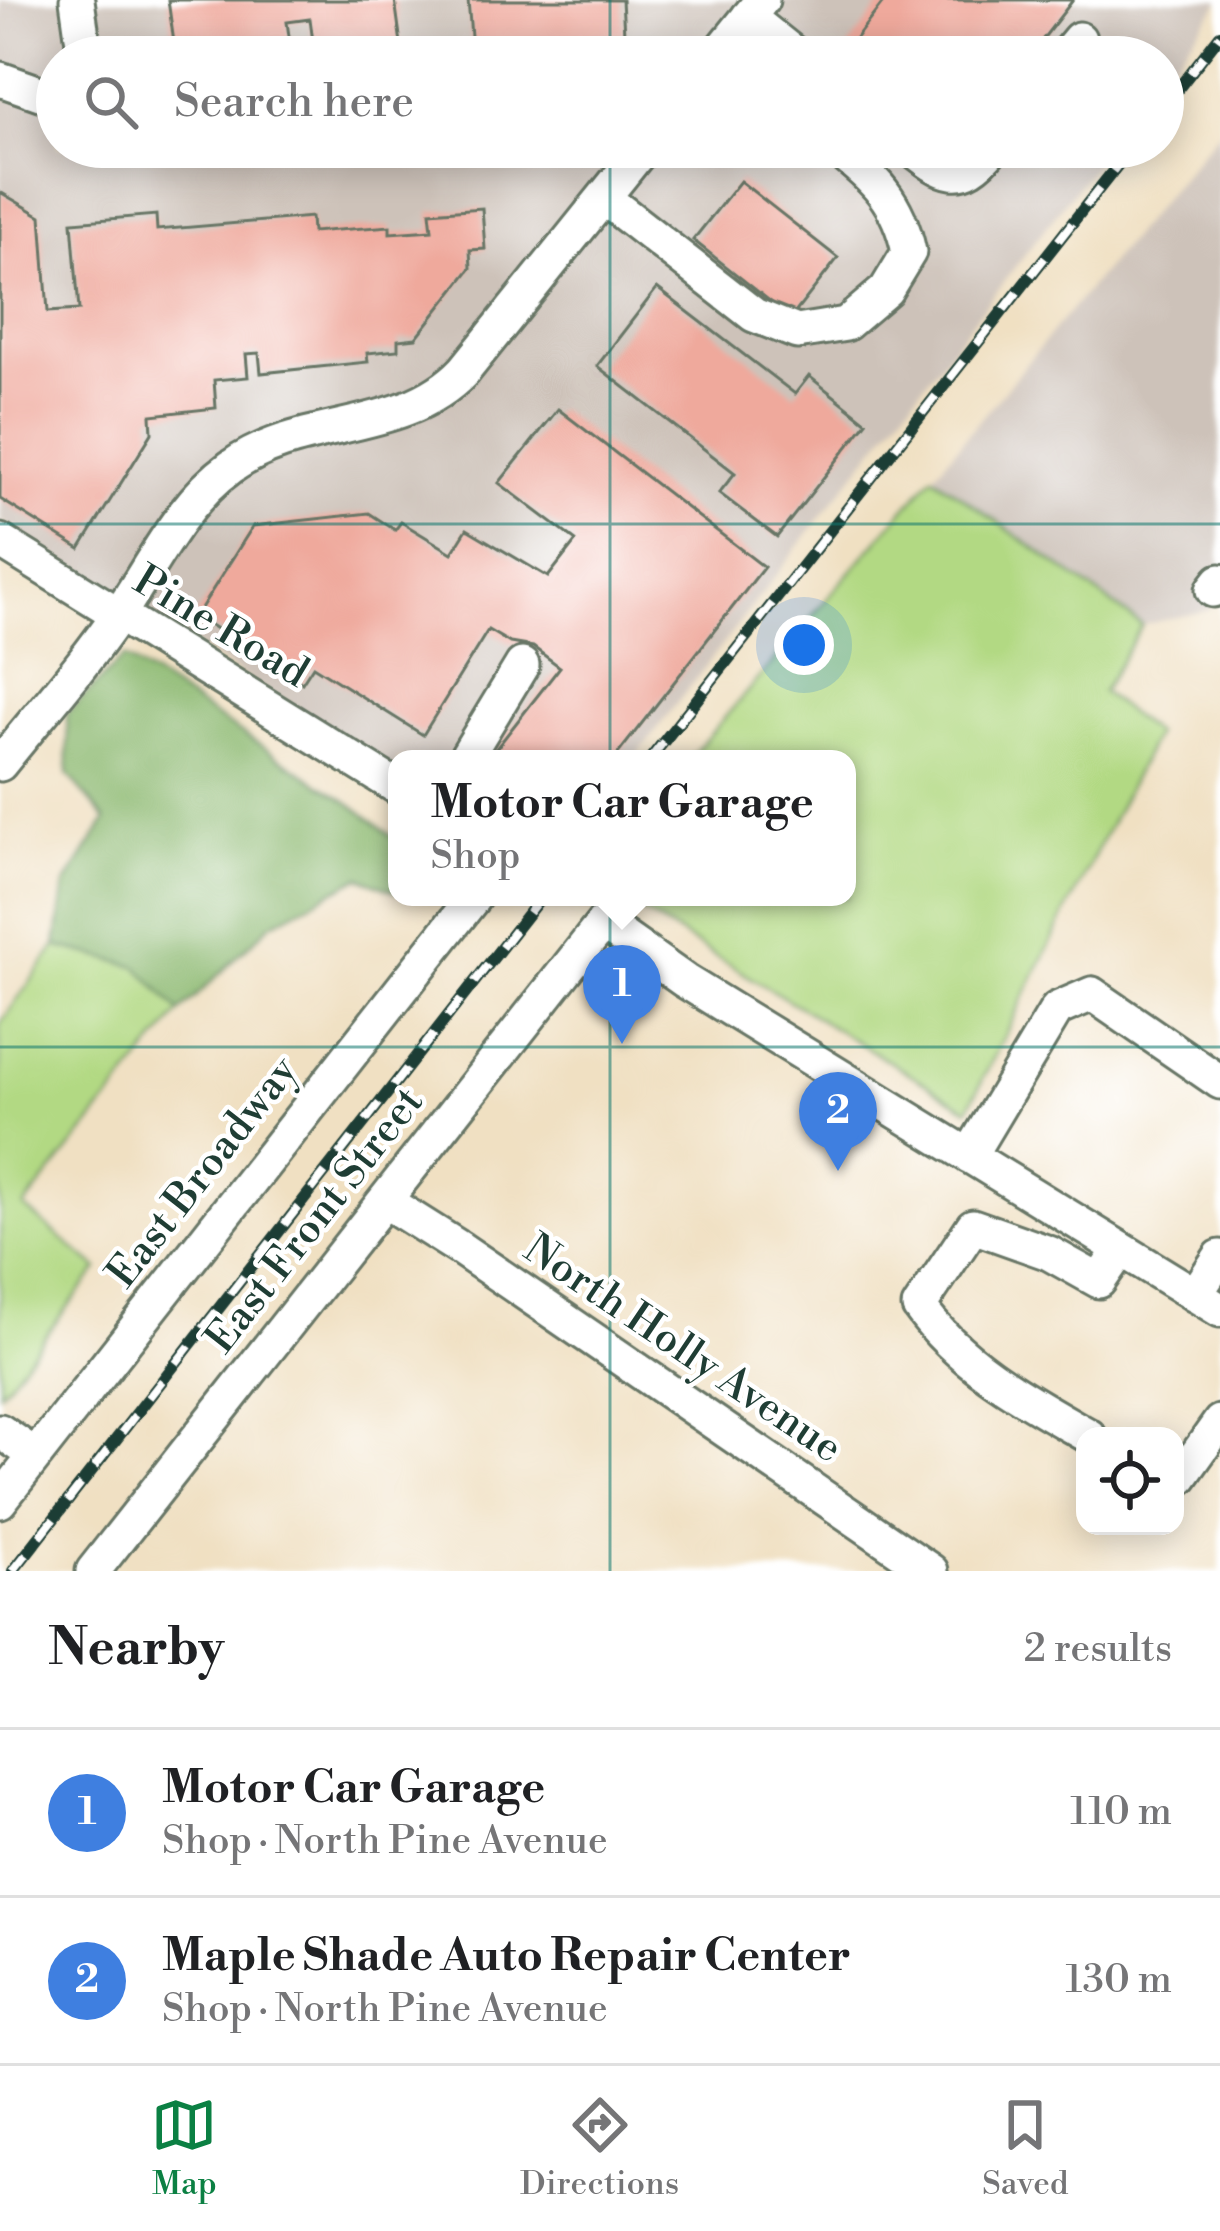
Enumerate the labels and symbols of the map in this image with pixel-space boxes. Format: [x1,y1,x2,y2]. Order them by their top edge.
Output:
street label: Pine Road [124,554,318,700]
your location [774,615,834,675]
pin: 1 [583,945,661,1044]
street label: East Broadway [96,1046,311,1300]
pin: 2 [799,1072,877,1171]
street label: East Front Street [194,1077,436,1364]
street label: North Holly Avenue [513,1223,852,1476]

